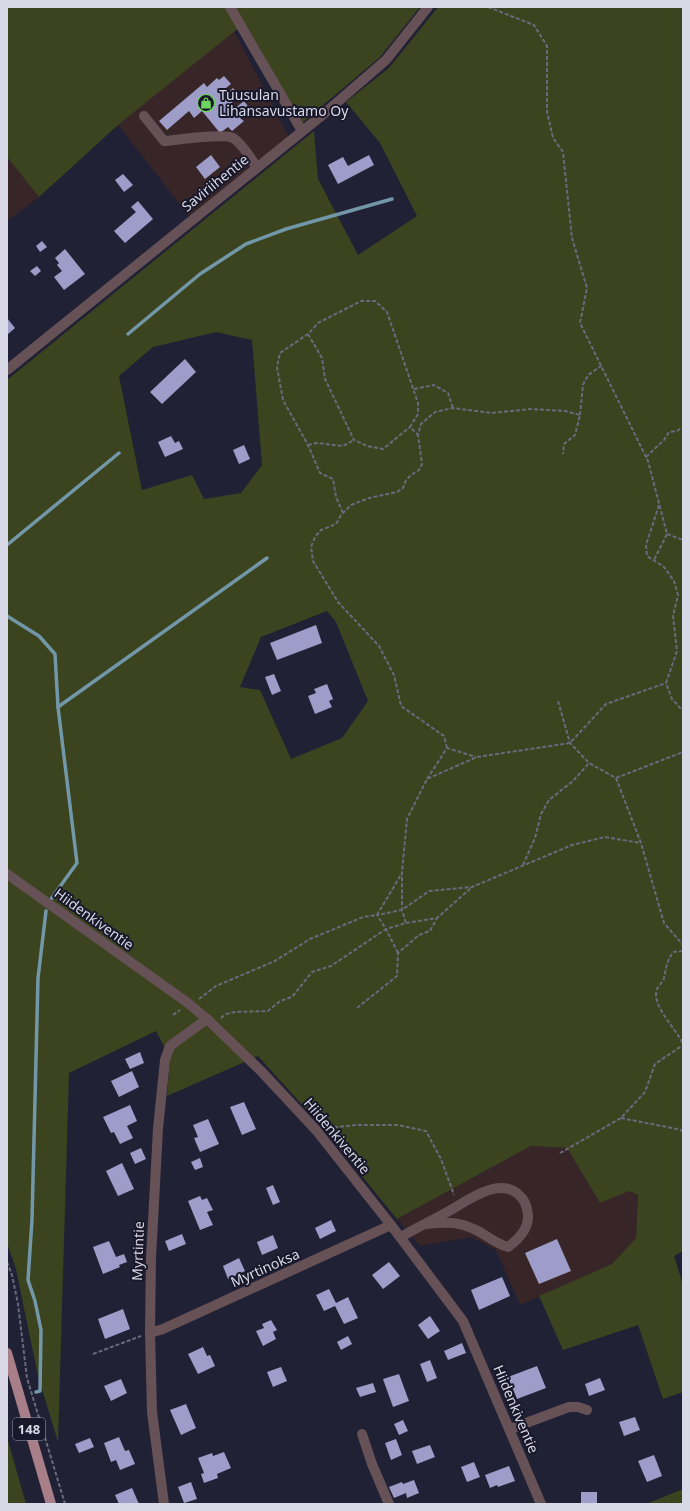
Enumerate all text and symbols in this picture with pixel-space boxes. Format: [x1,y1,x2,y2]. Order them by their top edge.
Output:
place label: Tuusulan Lihansavustamo Oy [219,85,349,120]
shop icon: Tuusulan Lihansavustamo Oy [196,93,216,113]
street label: Saviriihentie [177,150,252,215]
street label: Hiidenkiventie [51,883,138,954]
street label: Hiidenkiventie [300,1094,375,1178]
street label: Myrtintie [127,1221,148,1281]
street label: Myrtinoksa [227,1244,302,1291]
street label: Hiidenkiventie [489,1362,544,1456]
road number: 148 [13,1418,45,1440]

